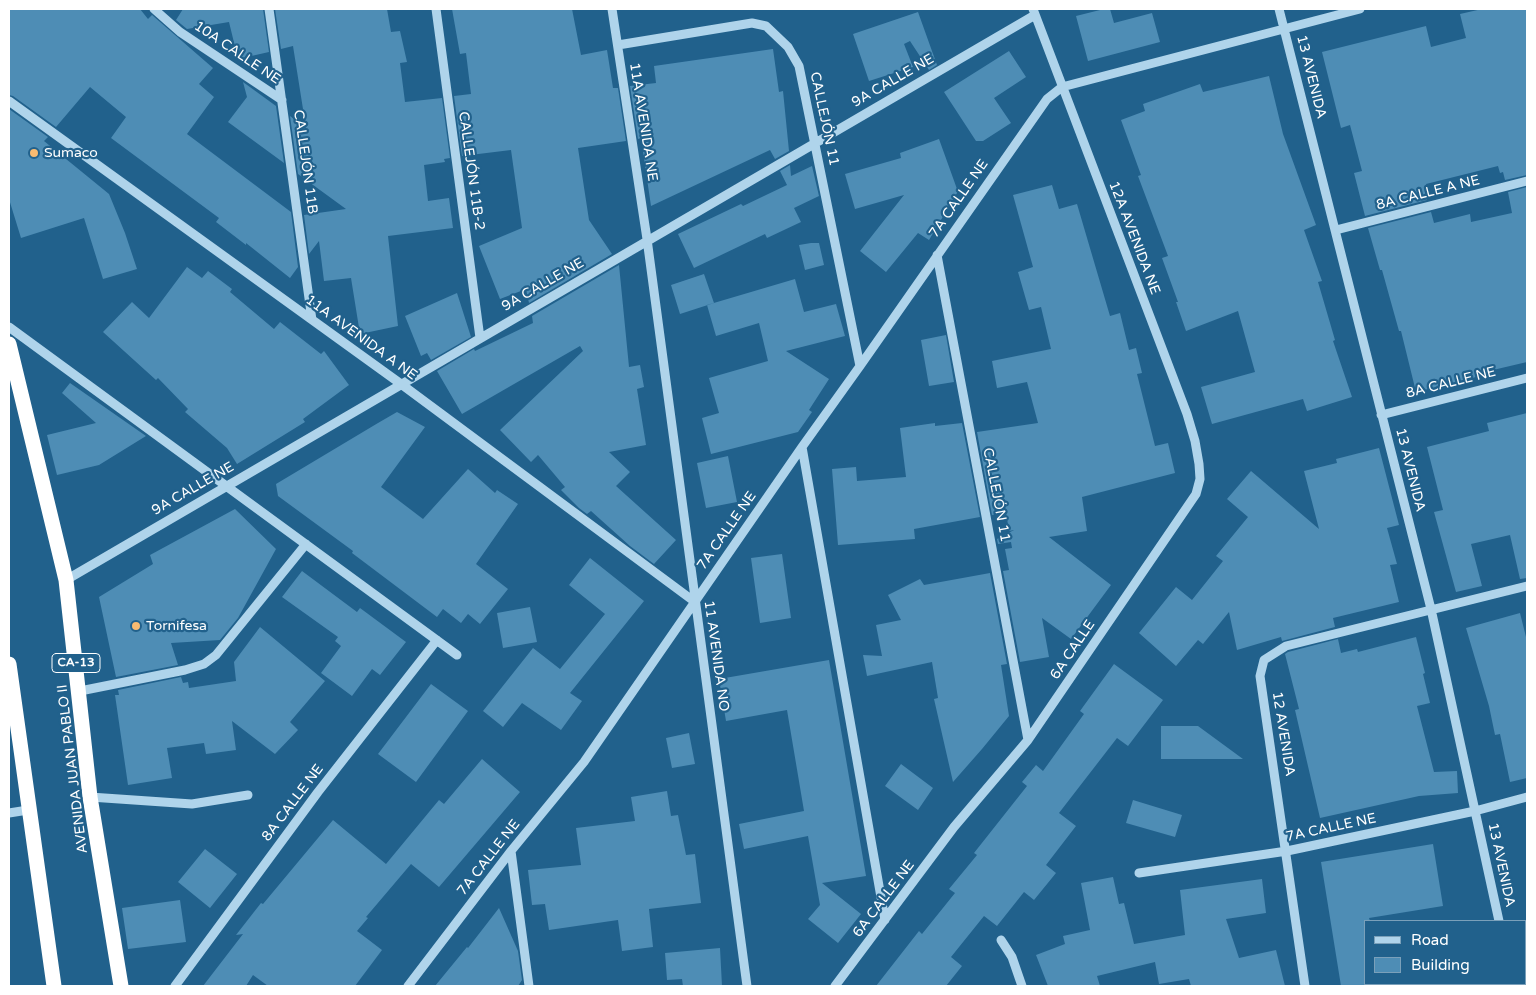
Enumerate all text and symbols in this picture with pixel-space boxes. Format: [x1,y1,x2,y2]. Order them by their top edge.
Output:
street label: 10A CALLE NE [191,18,283,88]
street label: 13 AVENIDA [1292,33,1330,121]
street label: 9A CALLE NE [849,51,937,111]
street label: 11A AVENIDA NE [625,61,661,183]
street label: CALLEJÓN 11 [806,71,842,167]
street label: CALLEJÓN 11B [289,109,321,215]
street label: CALLEJÓN 11B-2 [454,111,488,231]
place label: Sumaco [44,145,98,161]
marker: Sumaco [28,147,40,159]
street label: 7A CALLE NE [926,157,992,241]
street label: 8A CALLE A NE [1375,172,1481,214]
street label: 12A AVENIDA NE [1105,179,1163,297]
street label: 9A CALLE NE [499,255,587,315]
street label: 11A AVENIDA A NE [302,292,420,384]
street label: 8A CALLE NE [1404,364,1498,402]
street label: 13 AVENIDA [1391,426,1429,514]
street label: CALLEJÓN 11 [979,446,1013,544]
street label: 9A CALLE NE [149,459,237,519]
street label: 7A CALLE NE [694,489,760,573]
street label: 11 AVENIDA NO [700,599,732,713]
street label: 6A CALLE [1047,617,1099,683]
place label: Tornifesa [146,618,207,634]
marker: Tornifesa [130,620,142,632]
road number: CA-13 [52,654,100,672]
street label: AVENIDA JUAN PABLO II [54,683,92,855]
street label: 12 AVENIDA [1268,690,1298,778]
street label: 8A CALLE NE [259,761,327,845]
street label: 7A CALLE NE [1284,810,1378,846]
street label: 7A CALLE NE [454,817,524,899]
street label: 13 AVENIDA [1484,821,1518,909]
street label: 6A CALLE NE [850,857,918,941]
legend [1364,920,1526,985]
text: Road [1411,931,1449,949]
text: Building [1411,956,1470,974]

